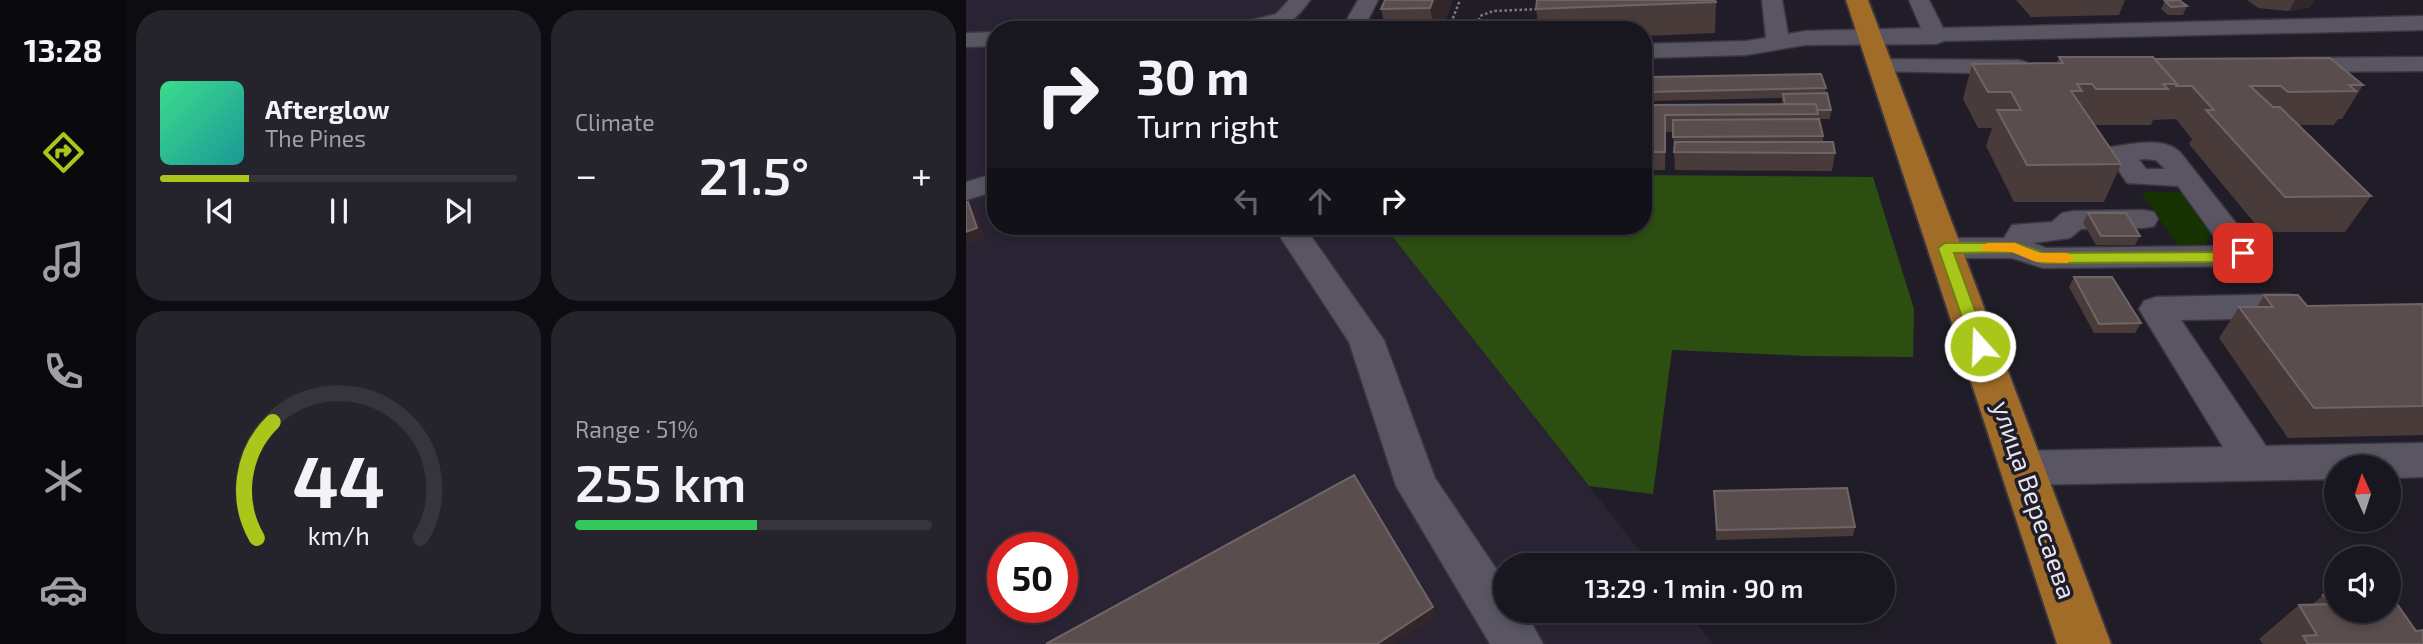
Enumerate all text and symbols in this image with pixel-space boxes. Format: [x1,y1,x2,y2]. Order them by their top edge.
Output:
text: 13:28 [24,30,102,68]
text: 30 m [1137,46,1249,105]
icon: right [1022,49,1113,140]
text: Afterglow [265,93,390,124]
text: Turn right [1137,106,1279,144]
text: Climate [575,108,655,136]
text: The Pines [265,124,366,152]
icon: directions [39,128,88,177]
text: 21.5° [699,143,809,205]
text: − [575,151,597,197]
text: + [911,151,932,197]
icon: left [1228,182,1266,220]
icon: ahead [1301,182,1339,220]
icon: right [1374,182,1412,220]
icon: previous [201,192,239,230]
icon: pause [320,192,358,230]
icon: next [439,192,477,230]
pin [2213,223,2273,283]
icon: arrive [2224,234,2262,272]
icon: music [39,237,88,286]
position arrow [1943,309,2017,383]
icon: phone [39,347,88,396]
street label: улица Вересаева [1986,396,2084,603]
text: Range · 51% [575,415,698,443]
text: 44 [292,436,385,524]
text: 255 km [575,450,747,512]
north arrow [2324,455,2401,532]
map controls [2324,455,2401,623]
icon: climate [39,456,88,505]
text: km/h [307,520,370,550]
speed limit sign: 50 [987,532,1078,623]
button: sound [2324,546,2401,623]
icon: car [39,565,88,614]
text: 13:29 · 1 min · 90 m [1585,572,1803,603]

